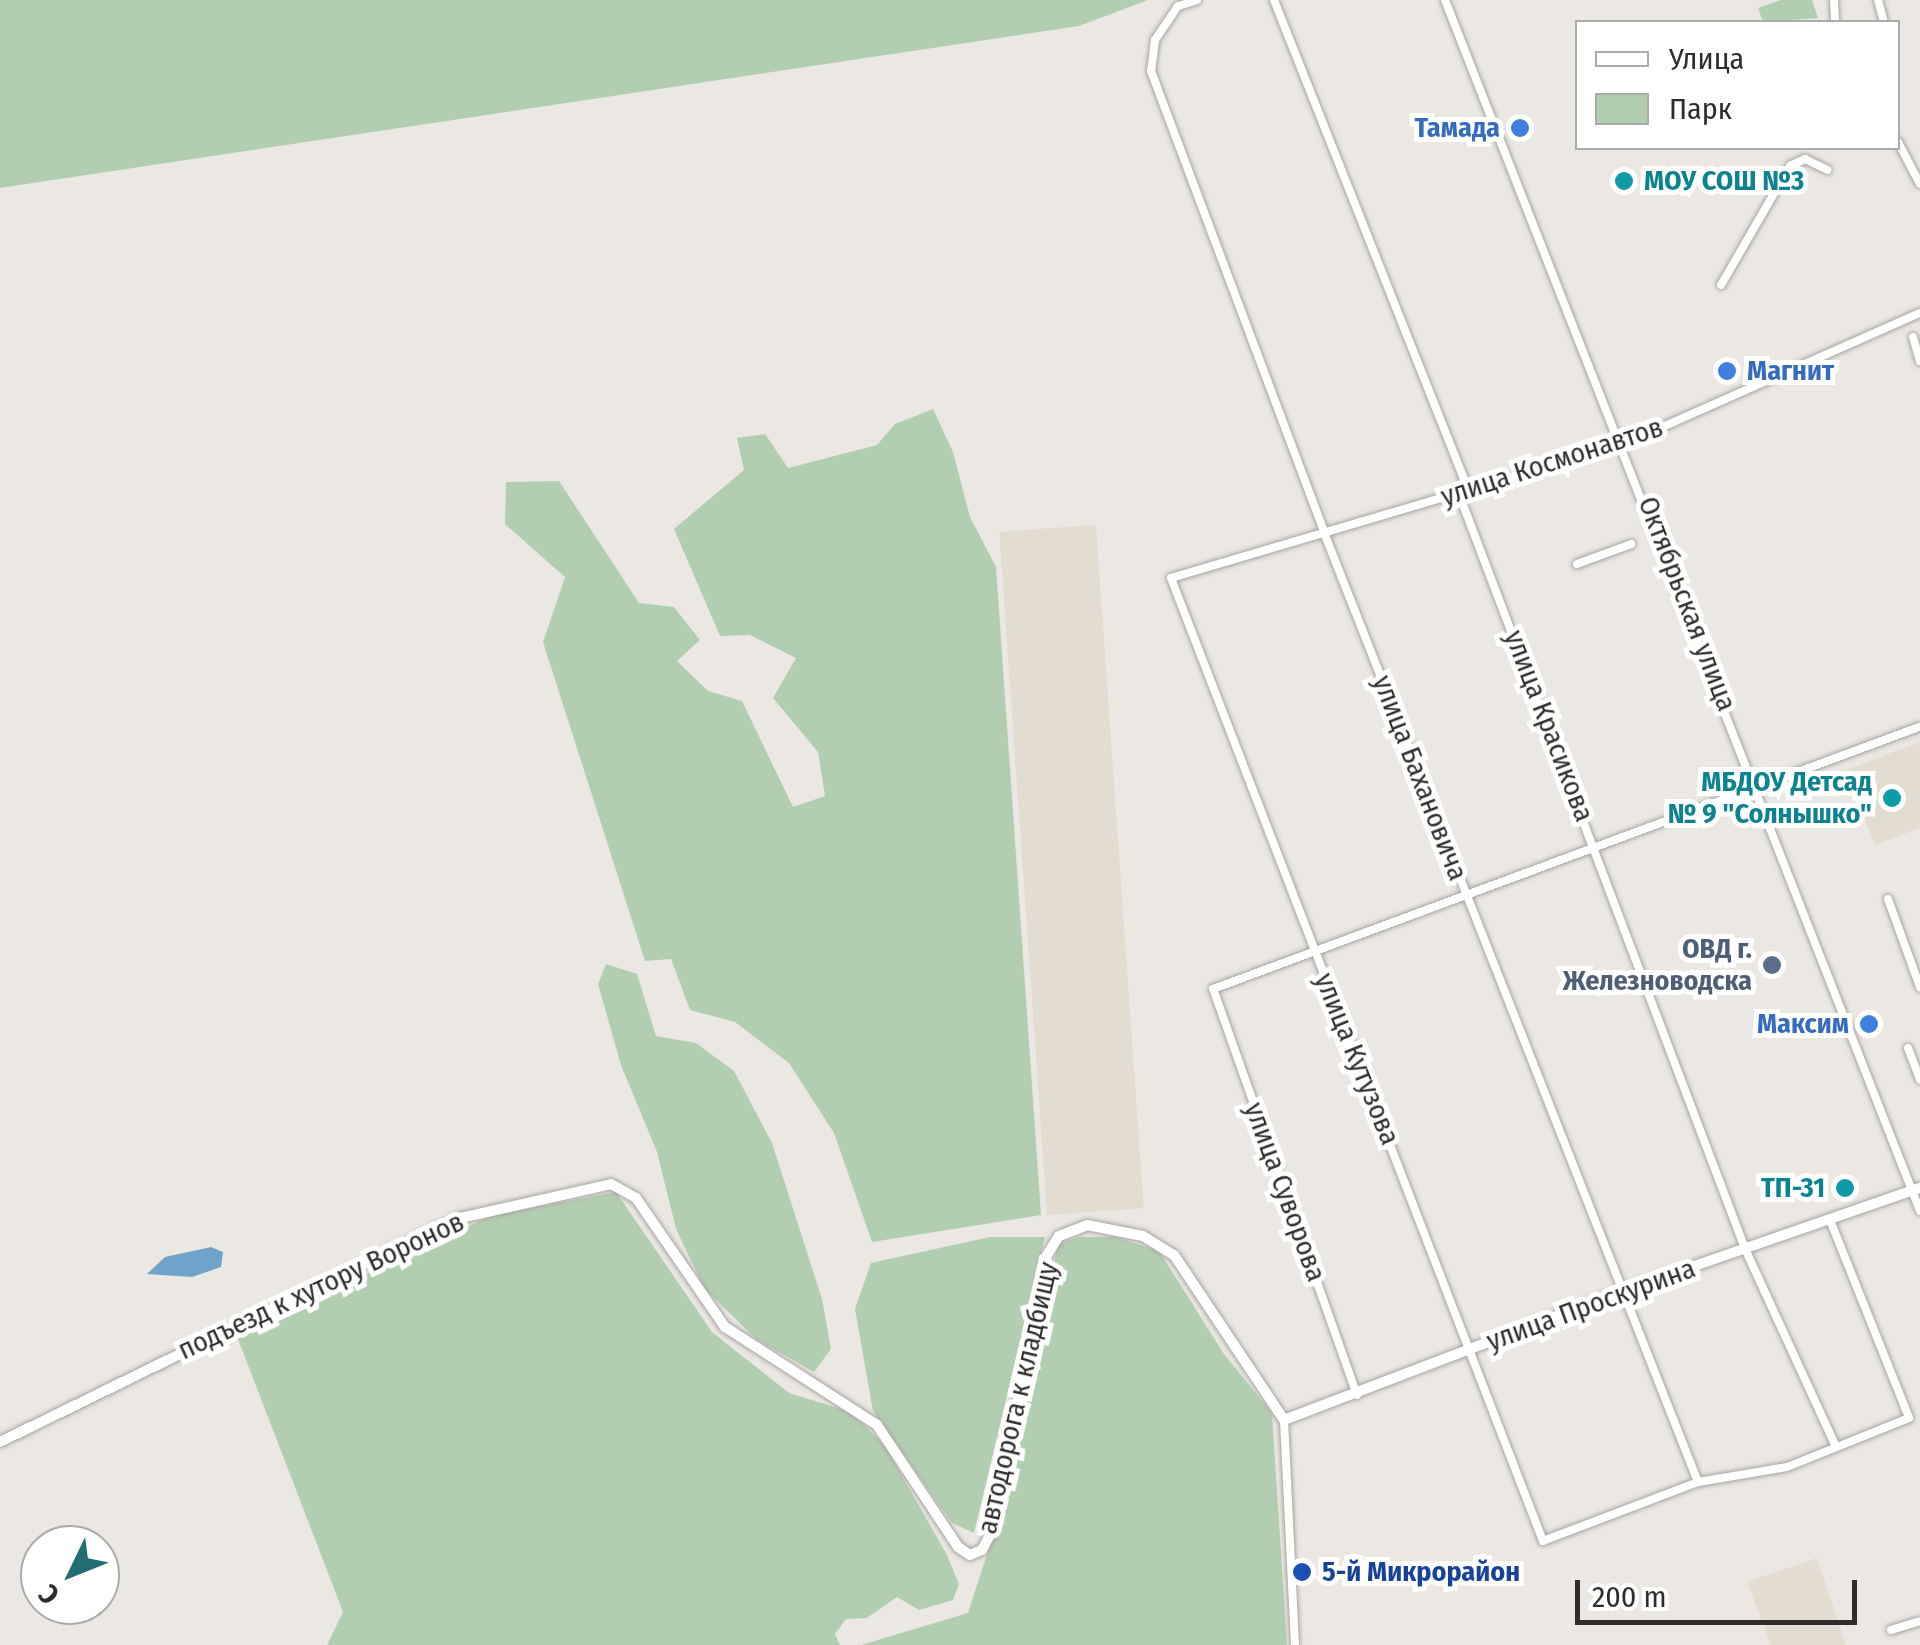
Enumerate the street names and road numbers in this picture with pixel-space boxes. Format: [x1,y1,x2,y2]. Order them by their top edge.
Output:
street label: улица Космонавтов [1437,410,1667,514]
street label: Октябрьская улица [1631,492,1743,716]
street label: улица Красикова [1497,626,1601,826]
street label: улица Бахановича [1365,671,1475,885]
street label: улица Кутузова [1307,968,1407,1150]
street label: улица Суворова [1237,1098,1333,1286]
street label: подъезд к хутору Воронов [173,1205,469,1367]
street label: улица Проскурина [1482,1252,1700,1358]
street label: автодорога к кладбищу [970,1259,1066,1537]

